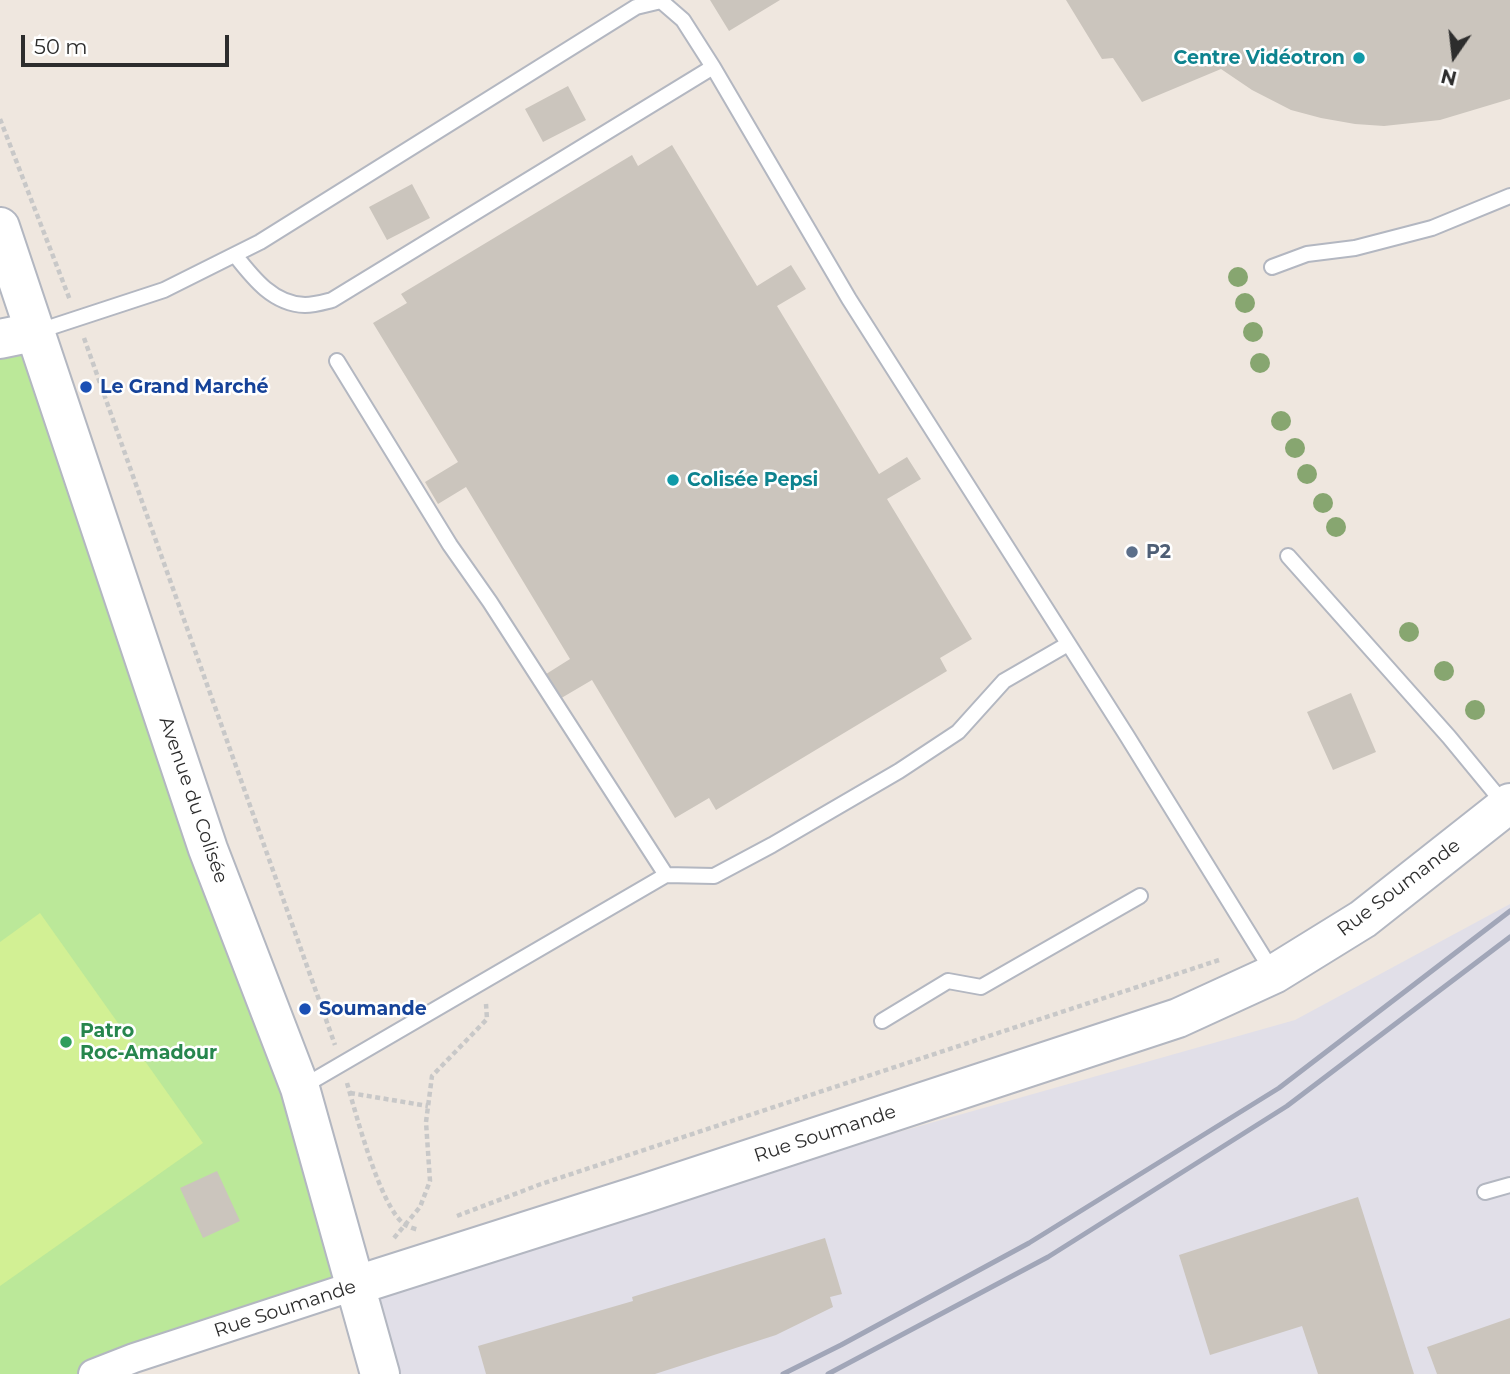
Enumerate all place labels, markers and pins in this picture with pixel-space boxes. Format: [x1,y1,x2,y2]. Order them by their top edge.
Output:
place label: Centre Vidéotron [1174,47,1345,69]
marker: Centre Vidéotron [1351,50,1367,66]
place label: Le Grand Marché [100,376,269,398]
marker: Le Grand Marché [78,379,94,395]
place label: Colisée Pepsi [687,469,818,491]
marker: Colisée Pepsi [665,472,681,488]
place label: P2 [1146,541,1171,563]
marker: P2 [1124,544,1140,560]
place label: Soumande [319,998,427,1020]
marker: Soumande [297,1001,313,1017]
place label: Patro Roc-Amadour [80,1020,217,1064]
marker: Patro Roc-Amadour [58,1034,74,1050]

